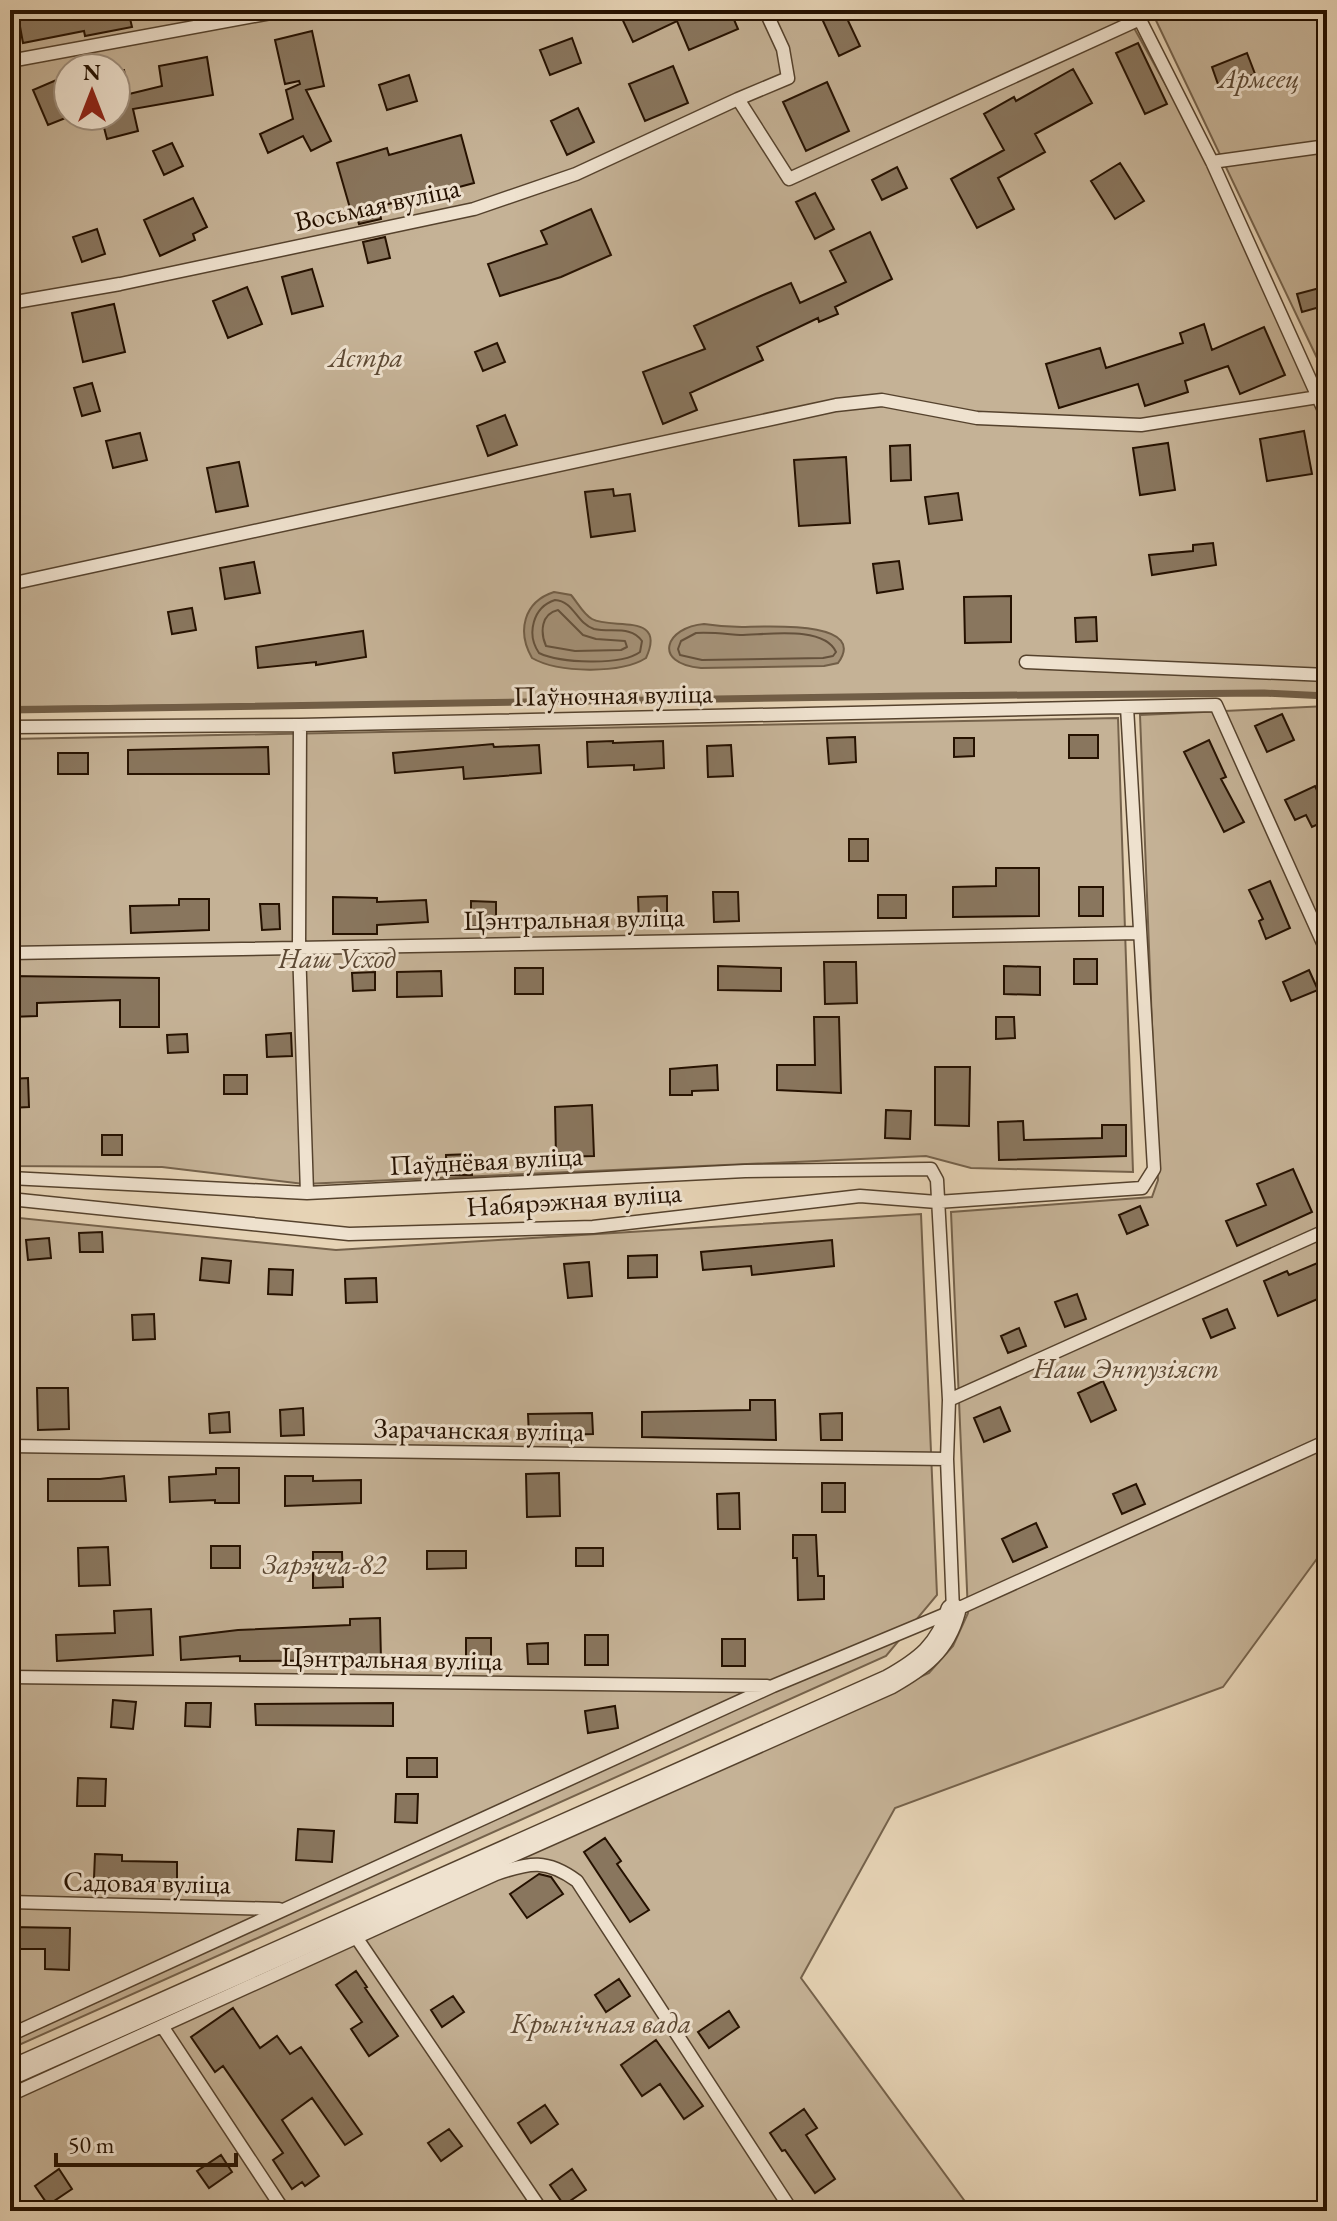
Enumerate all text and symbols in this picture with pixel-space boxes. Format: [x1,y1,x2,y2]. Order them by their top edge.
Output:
north arrow [52,52,132,132]
text: N [83,58,101,87]
park label: Армеец [1217,60,1299,96]
street label: Восьмая вуліца [291,169,464,239]
park label: Астра [327,339,403,375]
street label: Паўночная вуліца [513,674,714,714]
street label: Цэнтральная вуліца [463,898,686,938]
park label: Наш Усход [277,940,396,976]
street label: Паўднёвая вуліца [388,1137,585,1183]
street label: Набярэжная вуліца [465,1173,684,1224]
park label: Наш Энтузіяст [1032,1350,1219,1386]
street label: Зарачанская вуліца [373,1409,585,1449]
park label: Зарэчча-82 [262,1546,388,1582]
street label: Цэнтральная вуліца [281,1638,504,1678]
street label: Садовая вуліца [63,1863,232,1901]
park label: Крынічная вада [509,2005,692,2041]
scale bar [56,2117,236,2167]
text: 50 m [68,2129,115,2160]

